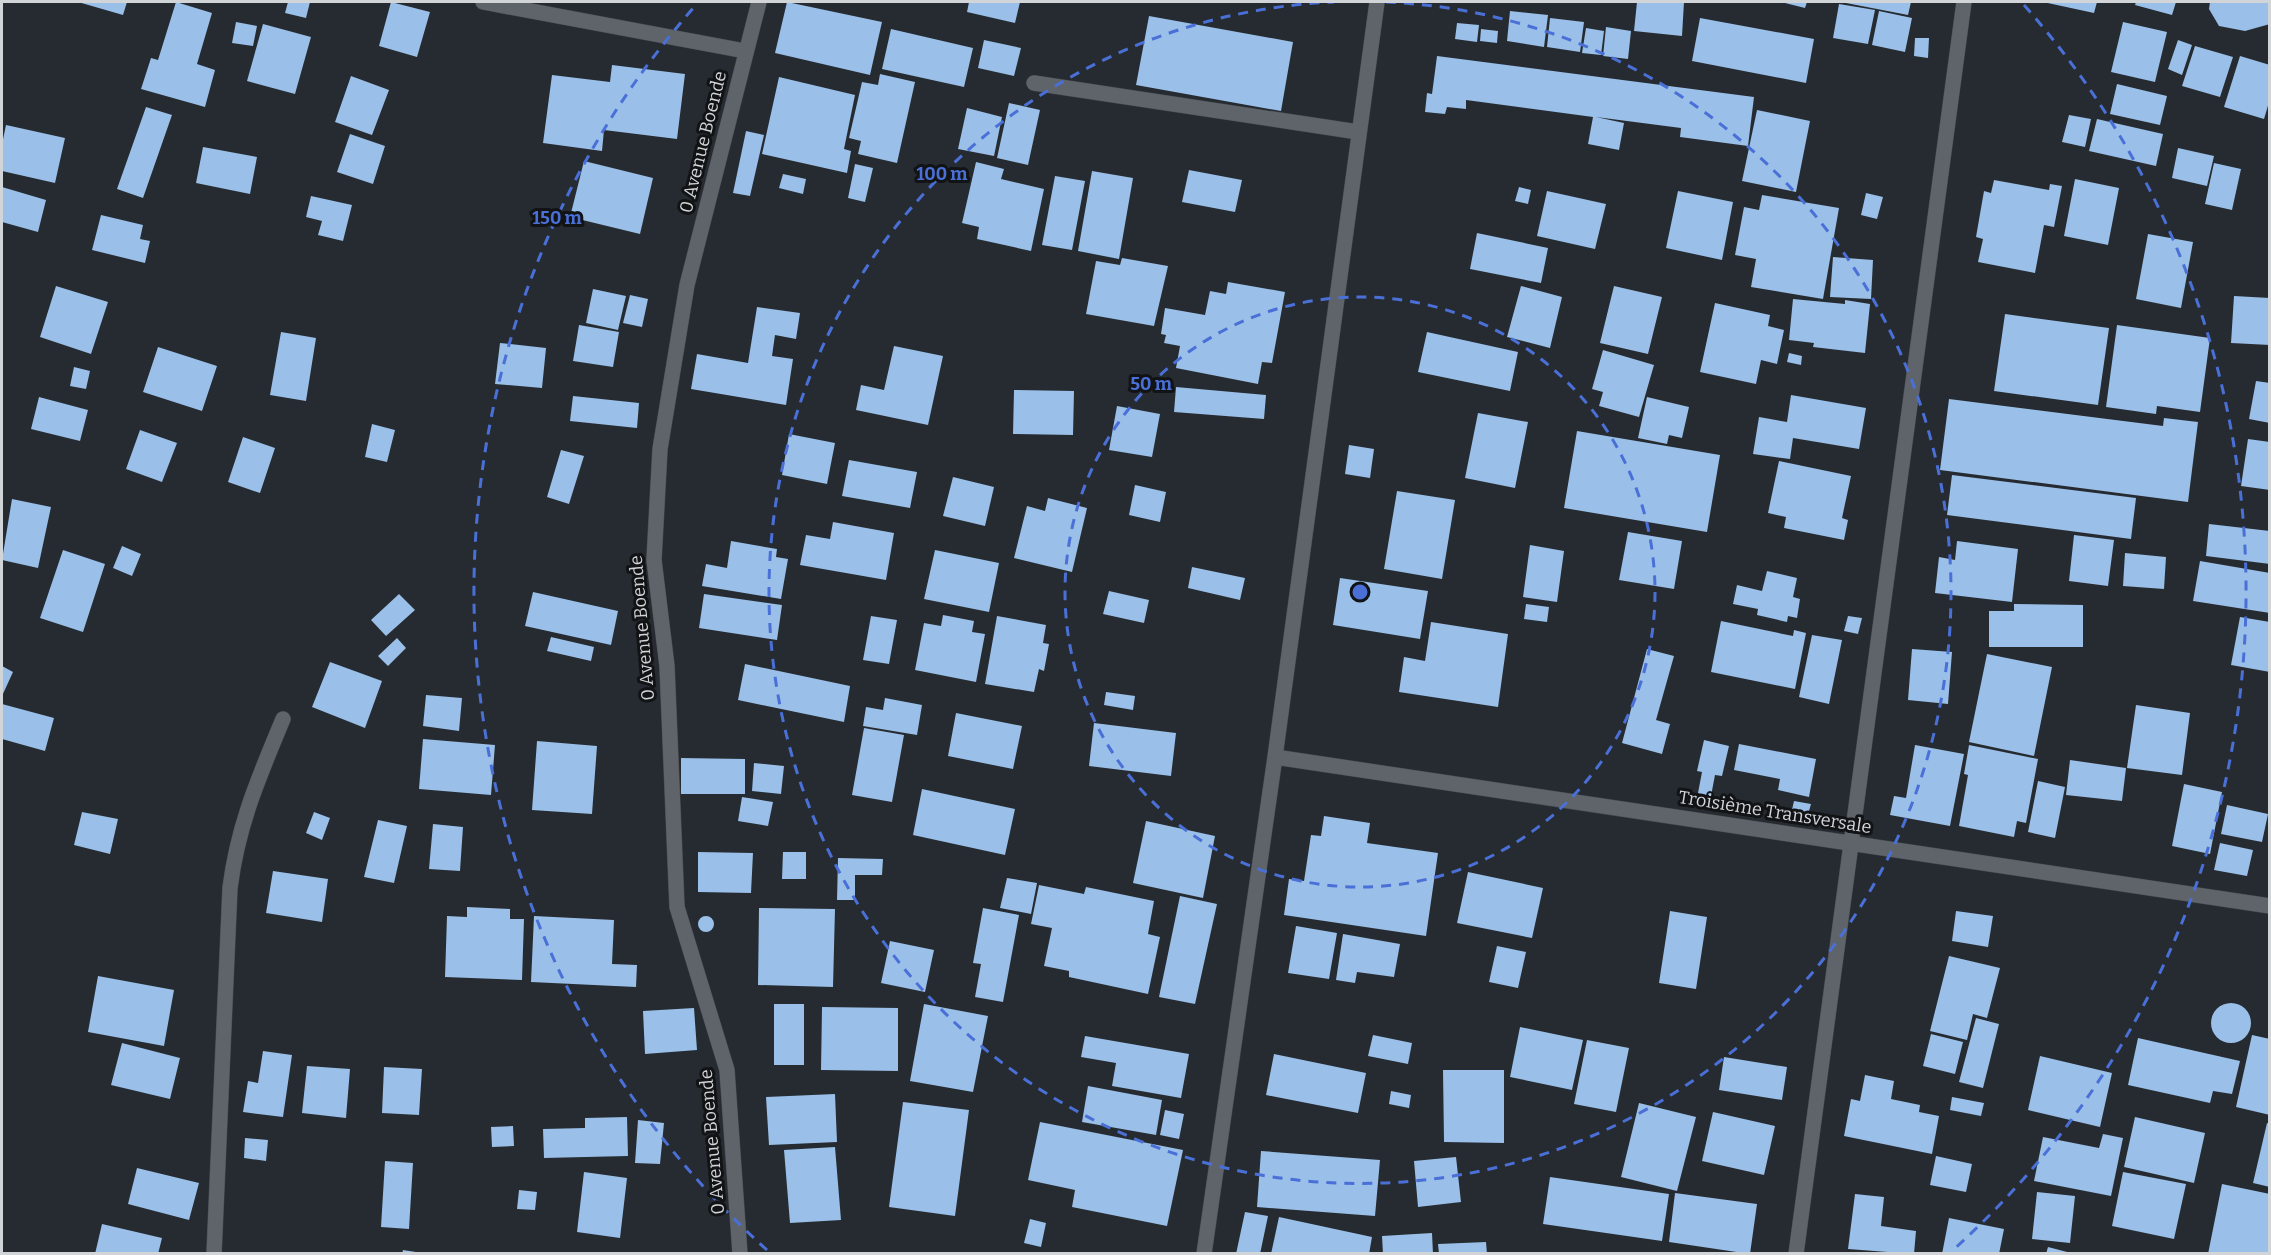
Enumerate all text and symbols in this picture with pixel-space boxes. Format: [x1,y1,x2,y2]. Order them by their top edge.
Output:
street label: 0 Avenue Boende [675,69,731,215]
text: 100 m [916,163,968,185]
text: 150 m [532,207,582,229]
text: 50 m [1130,373,1172,395]
street label: 0 Avenue Boende [625,555,659,701]
centre of rings [1350,582,1370,602]
street label: Troisième Transversale [1677,786,1873,838]
street label: 0 Avenue Boende [695,1069,729,1215]

